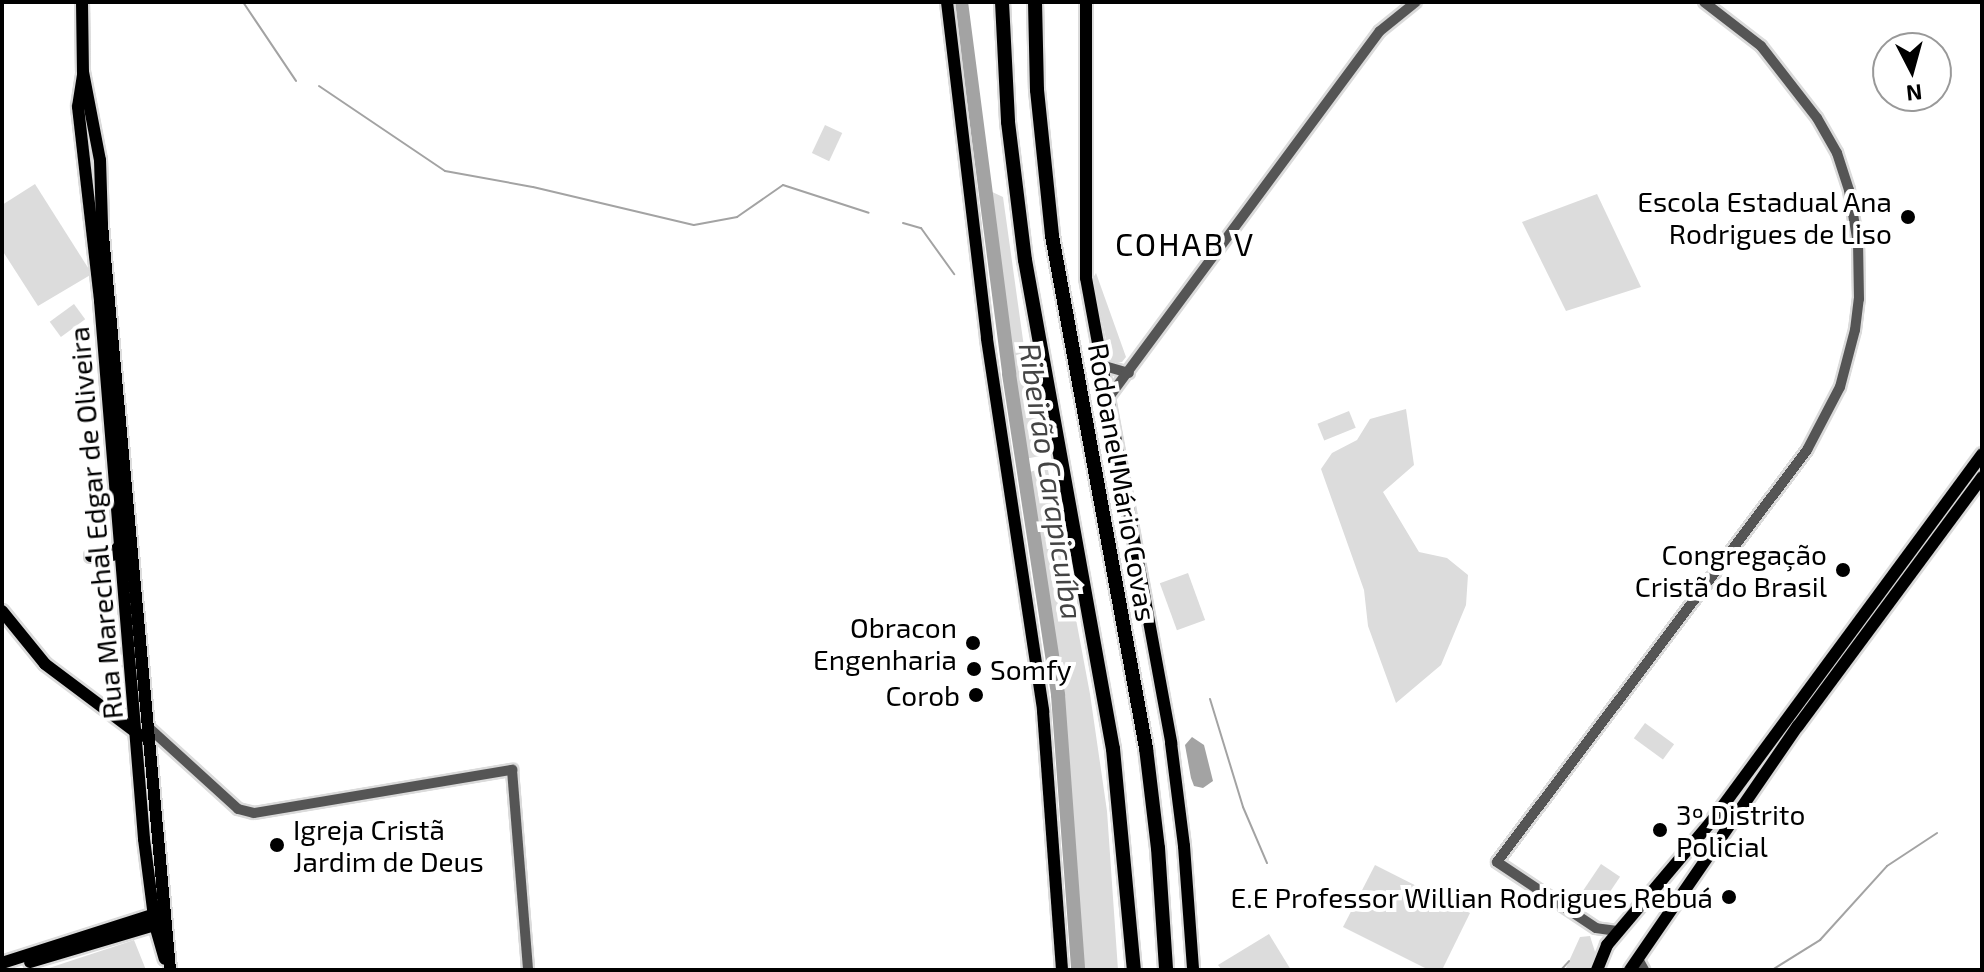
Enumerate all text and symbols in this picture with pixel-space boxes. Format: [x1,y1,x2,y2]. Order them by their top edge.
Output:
north arrow [1872,32,1952,112]
text: N [1905,80,1924,108]
place label: Escola Estadual Ana Rodrigues de Liso [1636,184,1892,250]
marker: Escola Estadual Ana Rodrigues de Liso [1899,208,1917,226]
district label: COHAB V [1114,224,1256,262]
street label: Rua Marechal Edgar de Oliveira [61,325,129,721]
water label: Ribeirão Carapicuíba [1012,340,1092,622]
street label: Rodoanel Mário Covas [1082,340,1164,624]
place label: Congregação Cristã do Brasil [1635,537,1827,603]
marker: Congregação Cristã do Brasil [1834,561,1852,579]
place label: Obracon Engenharia [813,610,957,676]
marker: Obracon Engenharia [964,634,982,652]
place label: Somfy [990,652,1072,686]
marker: Somfy [965,660,983,678]
place label: Corob [885,678,960,712]
marker: Corob [967,686,985,704]
place label: 3º Distrito Policial [1676,797,1805,863]
place label: Igreja Cristã Jardim de Deus [293,812,484,878]
marker: 3º Distrito Policial [1651,821,1669,839]
marker: Igreja Cristã Jardim de Deus [268,836,286,854]
place label: E.E Professor Willian Rodrigues Rebuá [1230,880,1713,914]
marker: E.E Professor Willian Rodrigues Rebuá [1720,888,1738,906]

